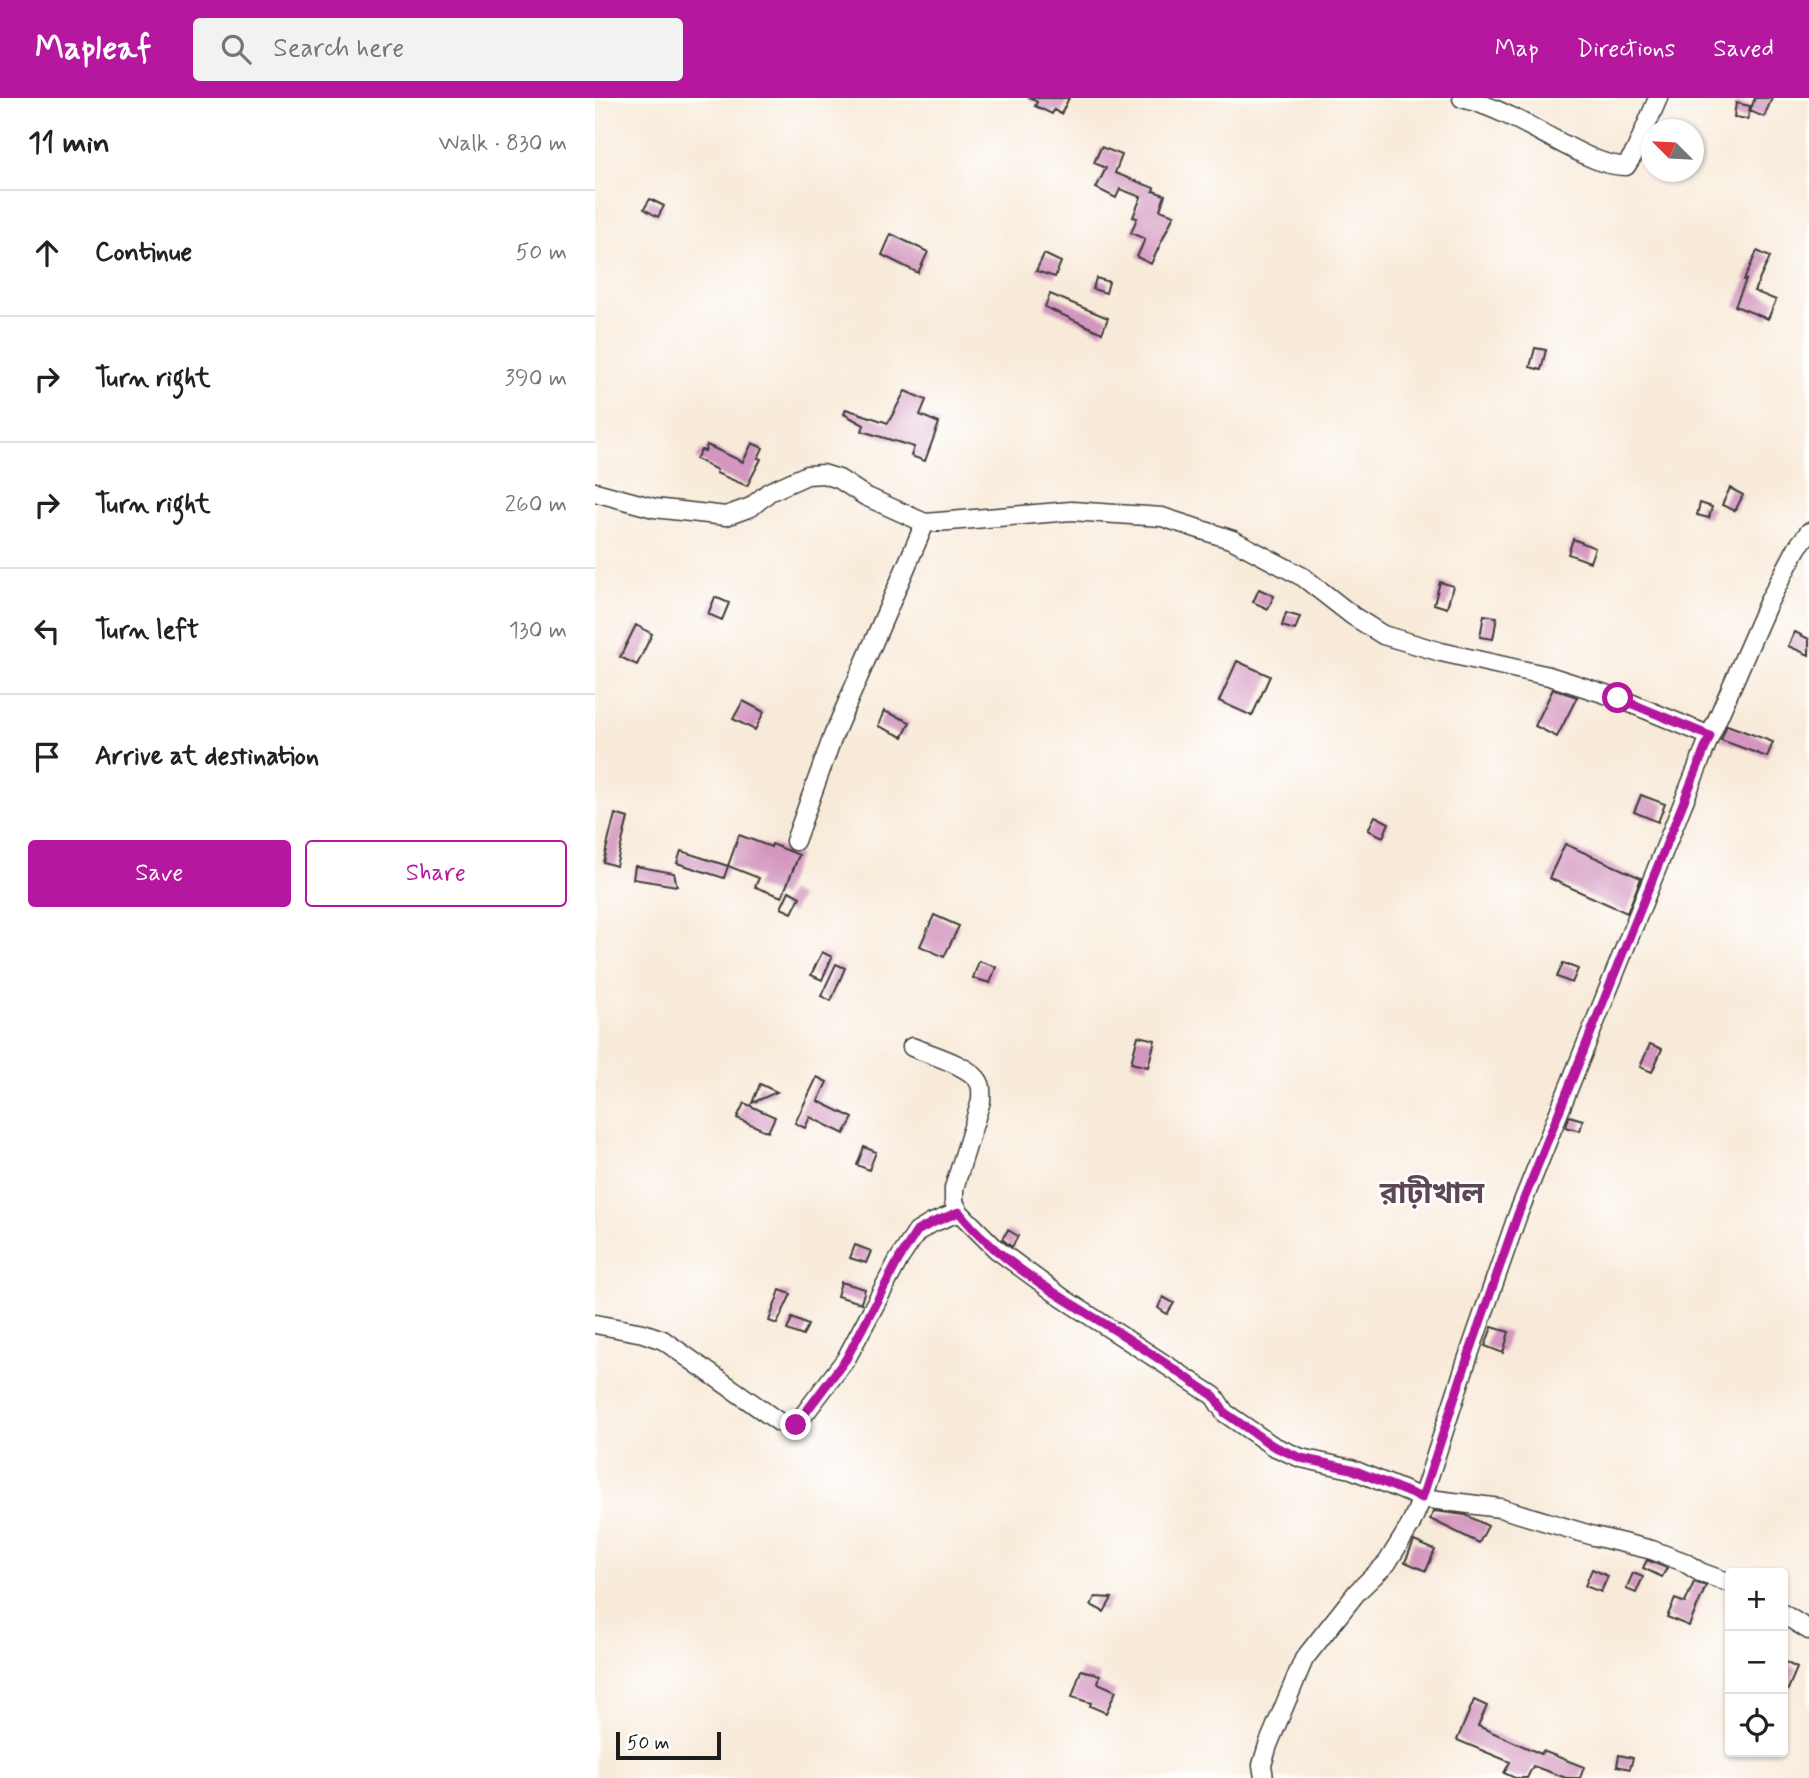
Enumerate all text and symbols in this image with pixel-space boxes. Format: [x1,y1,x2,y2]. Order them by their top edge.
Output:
search box [193,18,683,81]
text: Mapleaf [35,27,151,71]
icon: search [217,30,255,68]
text: Search here [273,32,404,66]
text: Map [1495,34,1539,65]
text: Directions [1577,34,1675,65]
text: Saved [1713,34,1774,65]
north arrow [1641,119,1704,182]
text: 11 min [28,124,110,163]
text: Walk · 830 m [439,129,567,159]
icon: ahead [28,234,66,272]
text: Continue [95,236,192,270]
text: 50 m [516,238,567,268]
icon: right [28,360,66,398]
text: Turn right [95,362,211,396]
text: 390 m [505,364,567,394]
icon: right [28,486,66,524]
text: Turn right [95,488,211,522]
text: 260 m [505,490,567,520]
icon: left [28,612,66,650]
text: Turn left [95,614,199,648]
text: 130 m [509,616,567,646]
route start [1602,682,1633,713]
icon: arrive [28,738,66,776]
text: Arrive at destination [95,740,319,774]
button: Save [28,840,291,907]
button: Share [305,840,567,907]
district label: রাঢ়ীখাল [1379,1175,1485,1214]
route end [780,1409,811,1440]
map controls [1725,1568,1788,1757]
button: + [1725,1568,1788,1631]
button: − [1725,1631,1788,1694]
button: locate [1725,1694,1788,1757]
scale bar [616,1729,721,1761]
text: 50 m [627,1731,670,1756]

